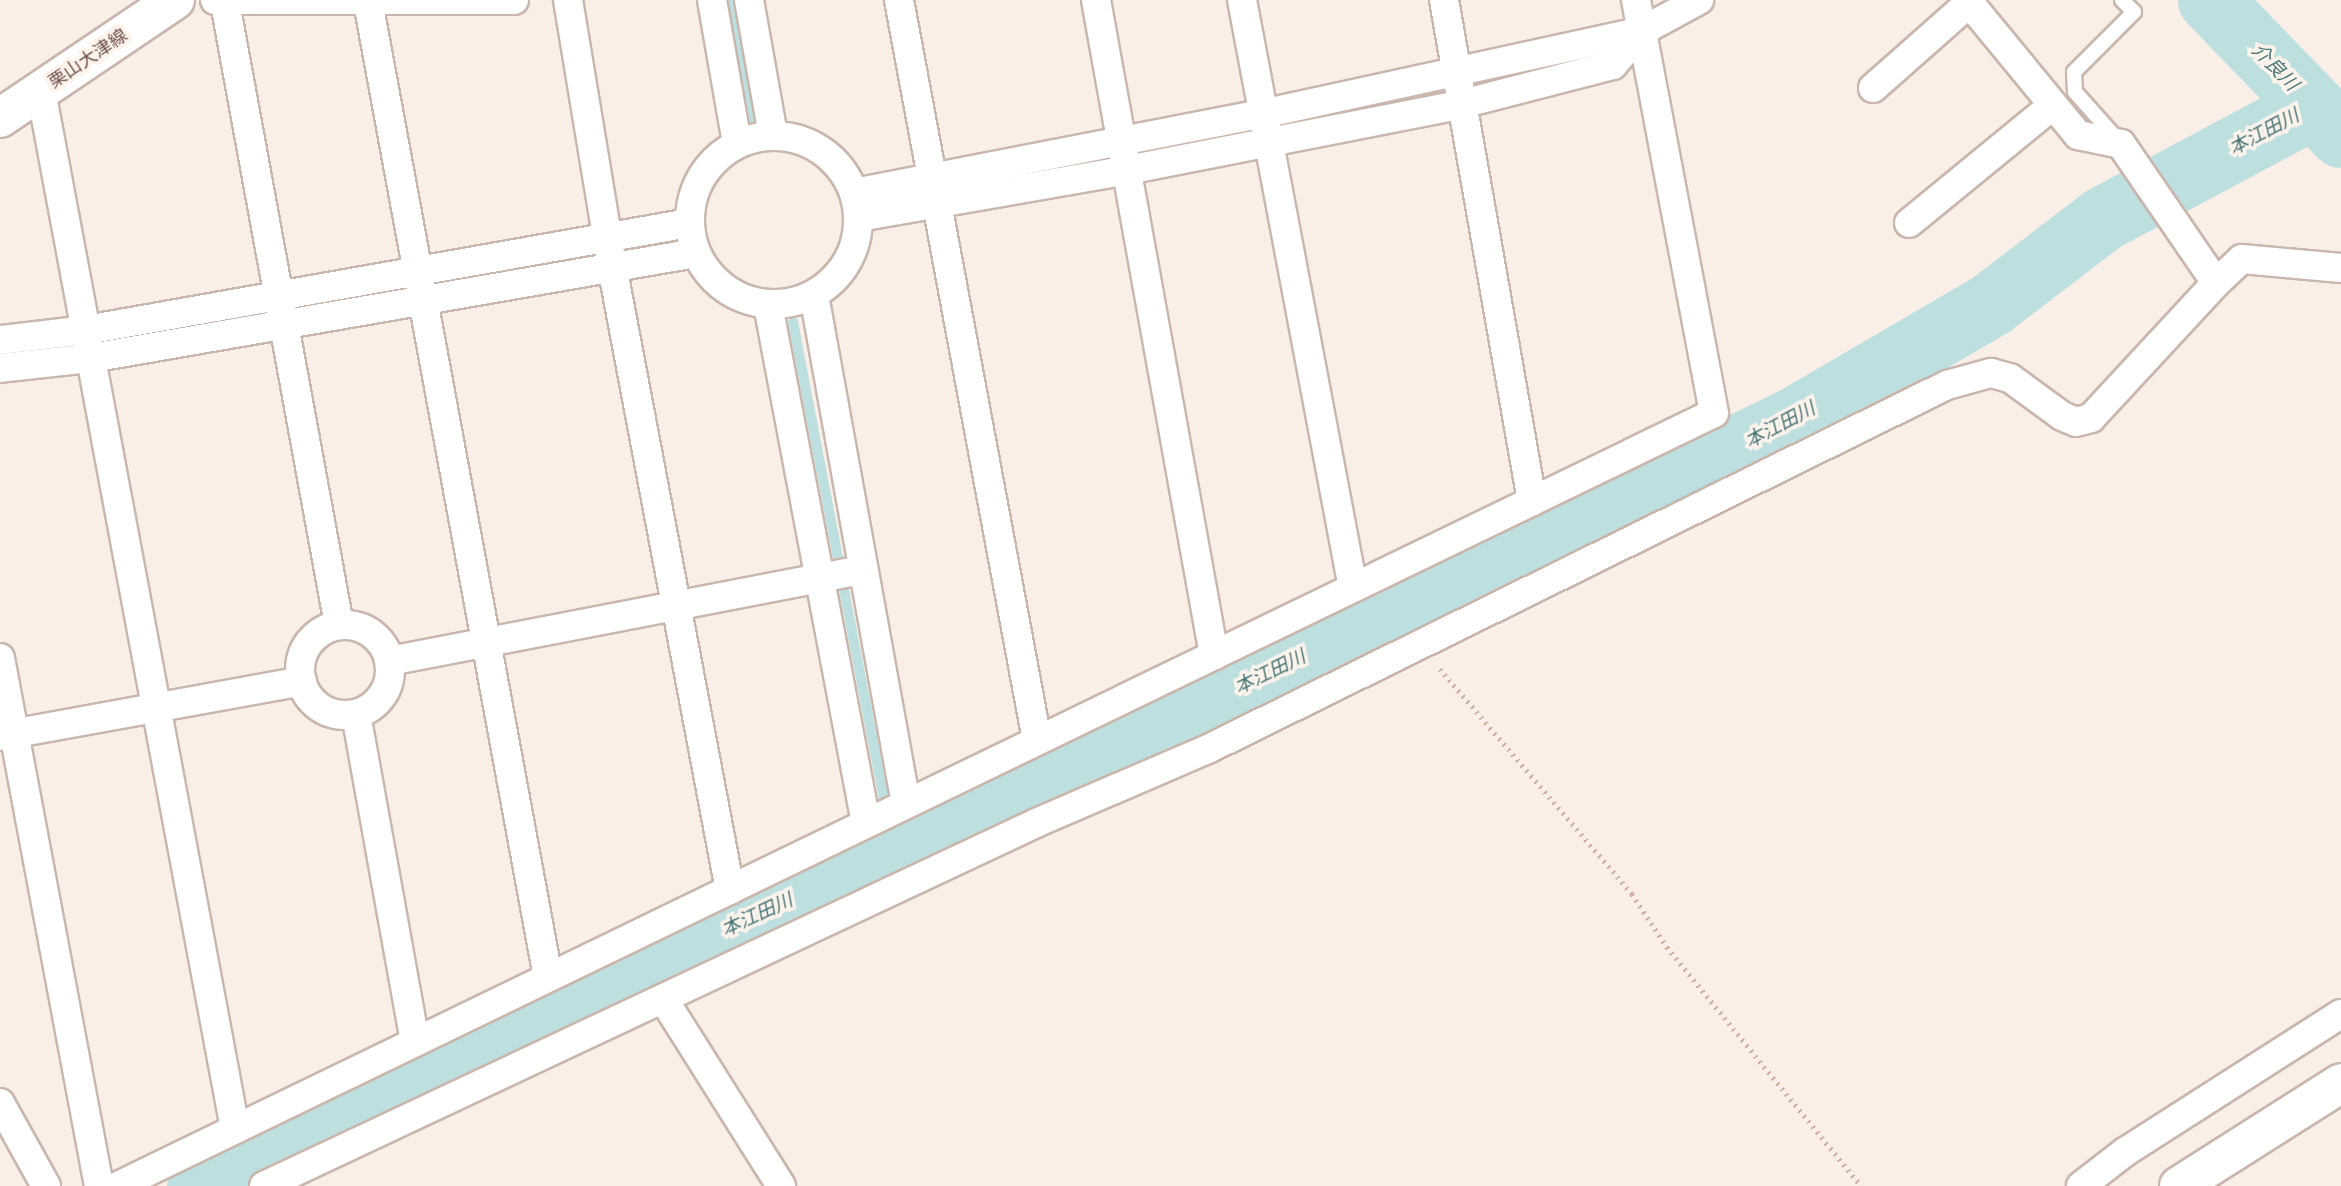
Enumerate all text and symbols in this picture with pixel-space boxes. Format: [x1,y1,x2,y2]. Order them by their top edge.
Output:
street label: 栗山大津線 [45,25,131,93]
water label: 介良川 [2247,39,2303,95]
water label: 本江田川 [2225,104,2303,160]
water label: 本江田川 [1741,397,1819,453]
water label: 本江田川 [1231,645,1309,699]
water label: 本江田川 [718,889,796,941]

